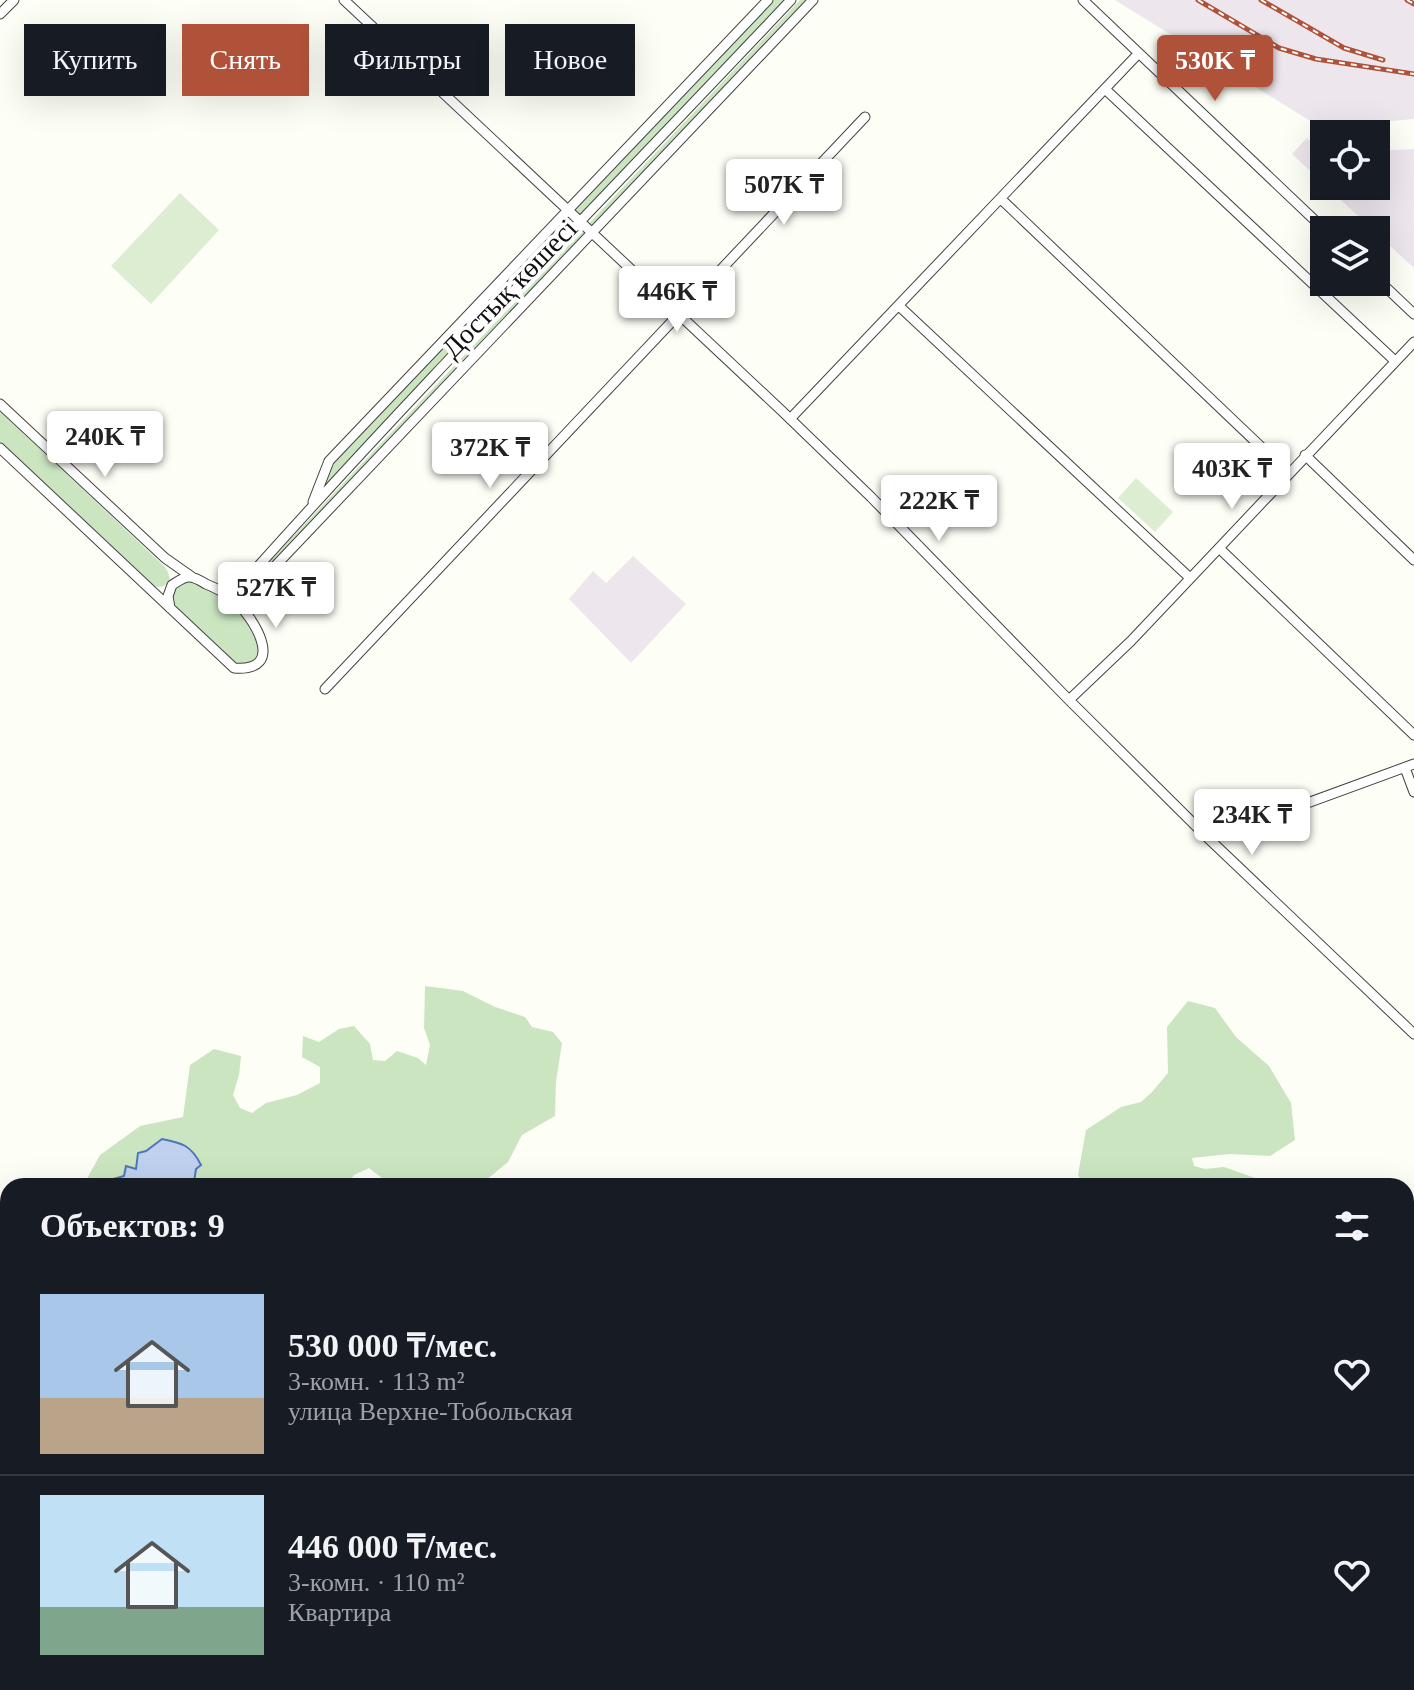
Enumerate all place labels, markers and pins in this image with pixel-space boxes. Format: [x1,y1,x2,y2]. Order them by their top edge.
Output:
pin: 530K ₸ [1150,35,1280,103]
pin: 507K ₸ [719,159,849,227]
pin: 446K ₸ [612,266,742,334]
pin: 240K ₸ [40,411,170,479]
pin: 372K ₸ [425,422,555,490]
pin: 403K ₸ [1167,443,1297,511]
pin: 222K ₸ [874,475,1004,543]
pin: 527K ₸ [211,562,341,630]
pin: 234K ₸ [1187,789,1317,857]

